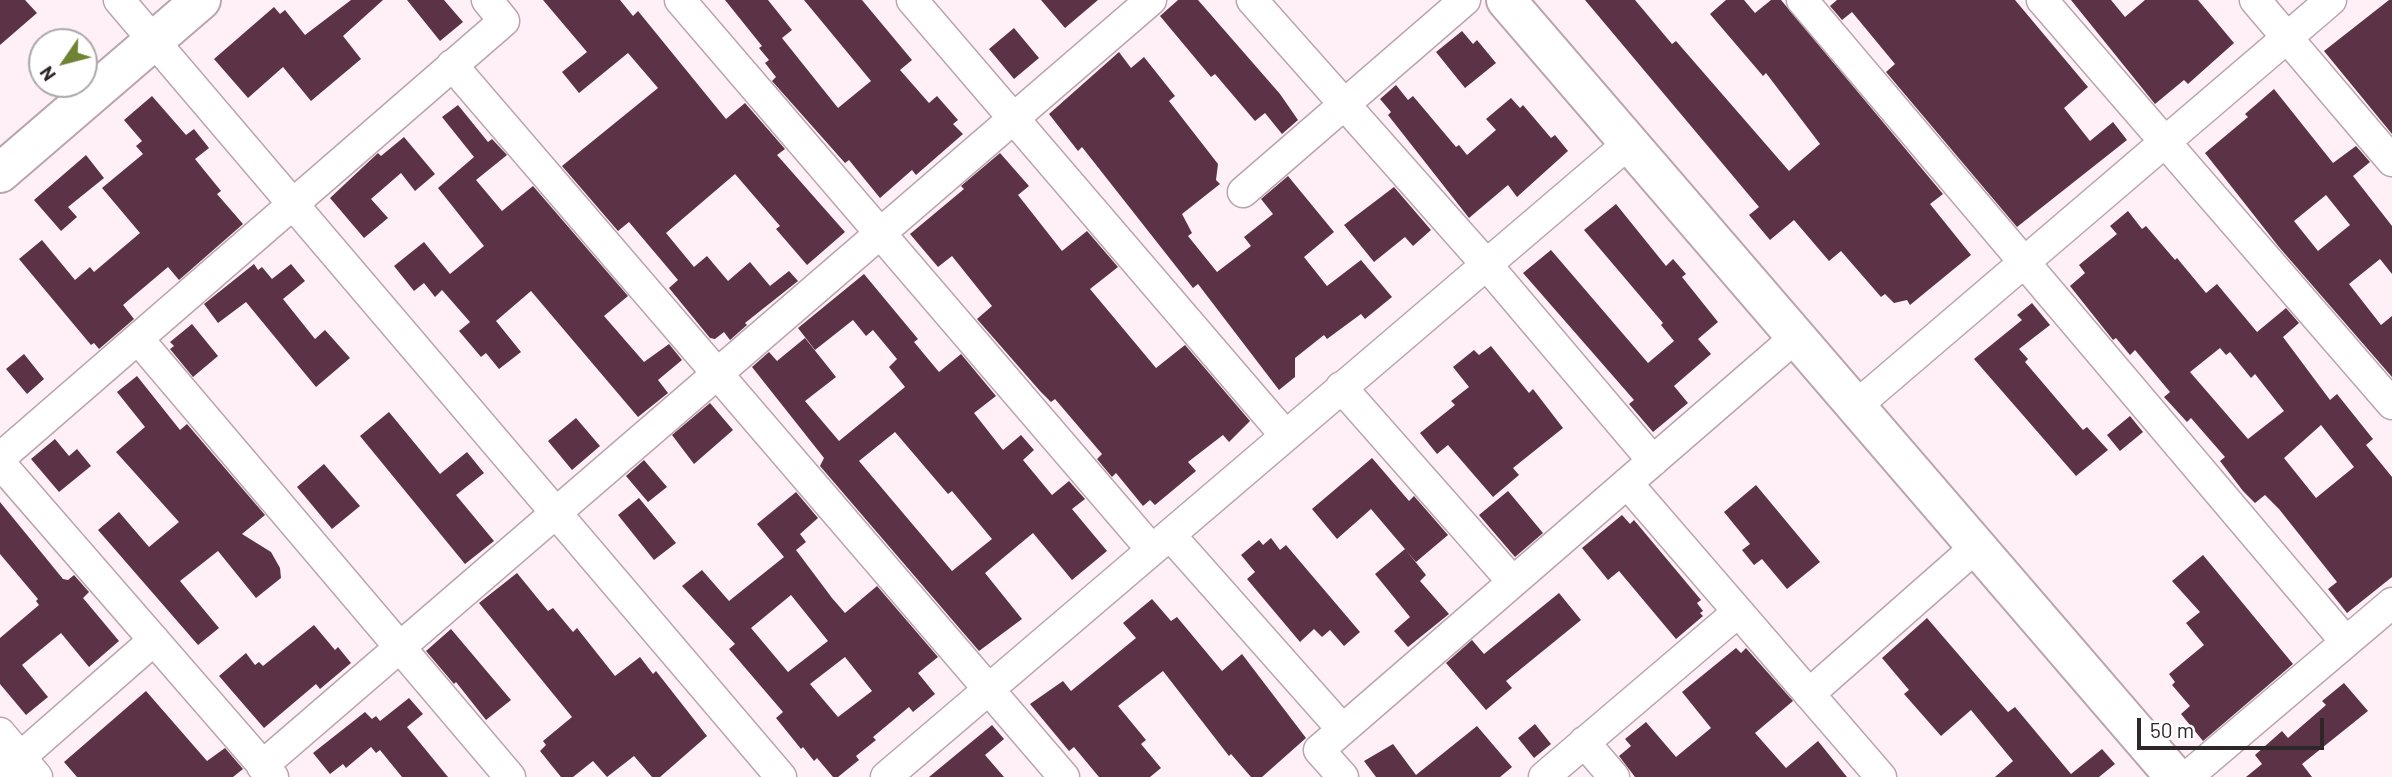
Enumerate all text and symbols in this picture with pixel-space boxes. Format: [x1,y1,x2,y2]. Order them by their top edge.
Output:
north arrow [28,28,98,98]
text: N [34,62,60,86]
scale bar [2140,704,2327,748]
text: 50 m [2150,717,2194,742]

